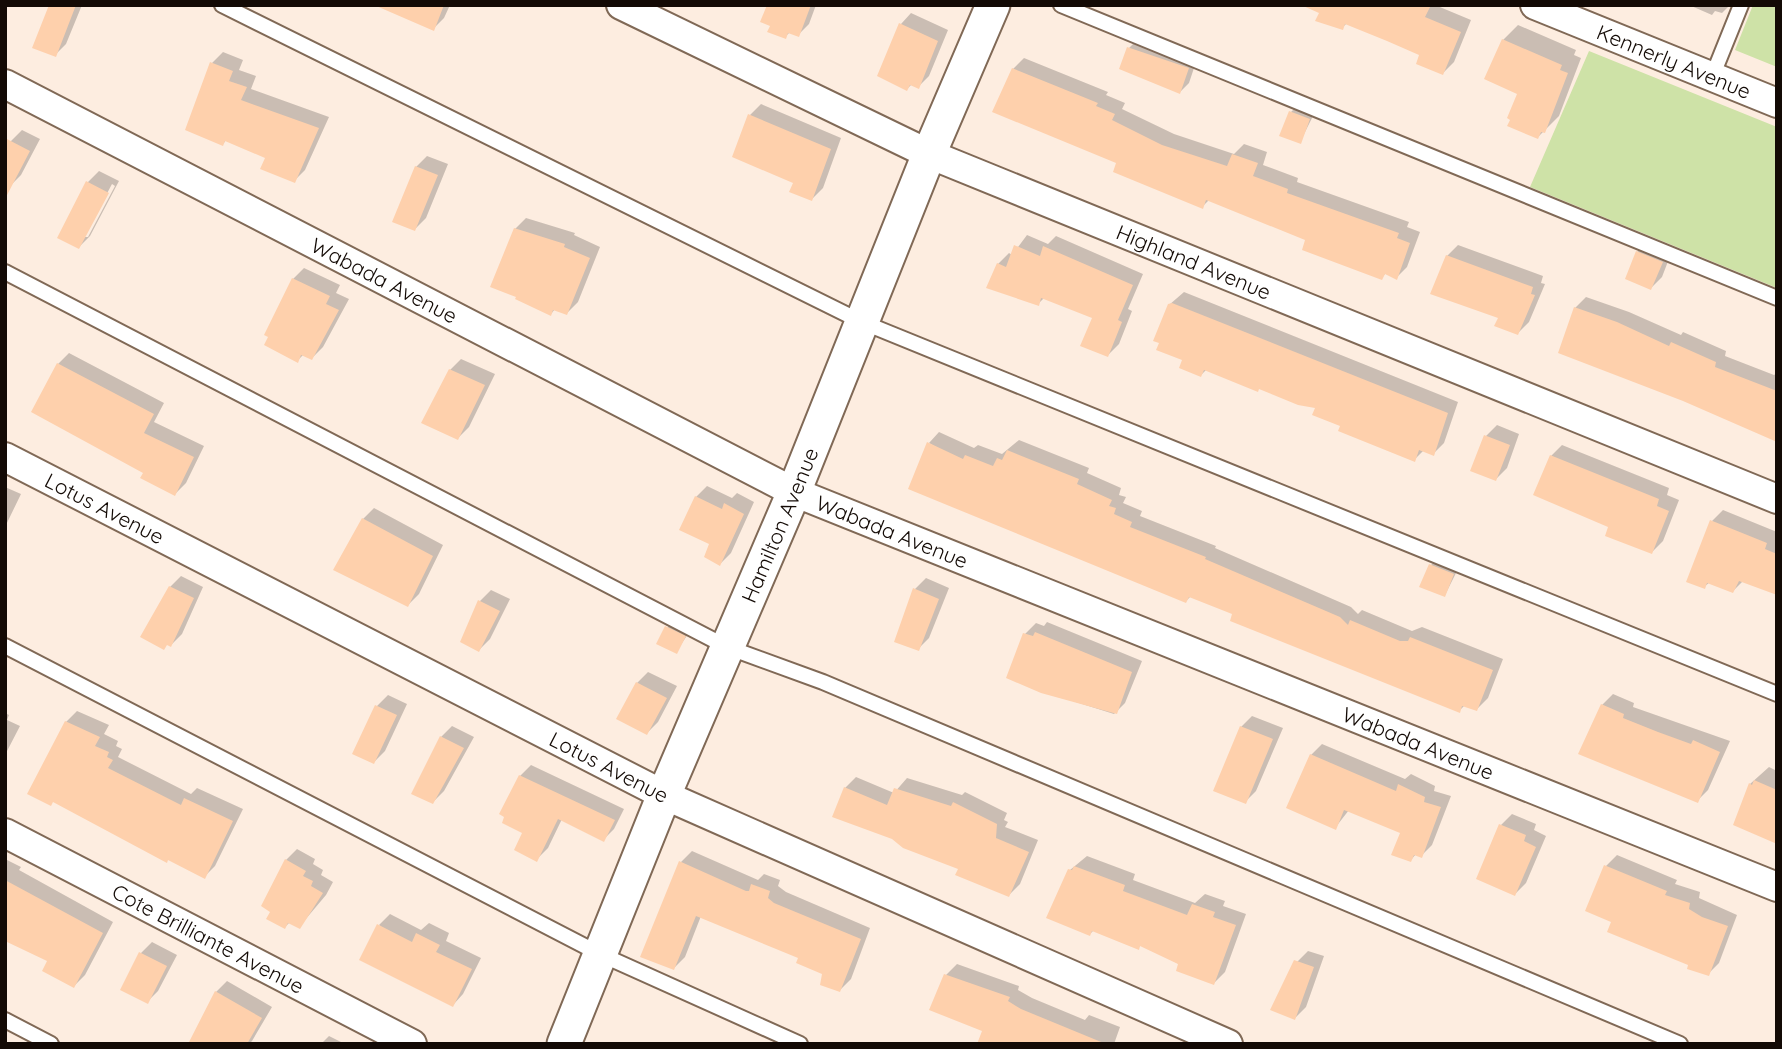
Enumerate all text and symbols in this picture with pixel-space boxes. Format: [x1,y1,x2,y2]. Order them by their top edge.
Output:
street label: Kennerly Avenue [1593,18,1755,104]
street label: Highland Avenue [1113,219,1275,305]
street label: Wabada Avenue [307,232,462,329]
street label: Hamilton Avenue [735,444,823,606]
street label: Lotus Avenue [41,467,169,549]
street label: Wabada Avenue [812,489,972,574]
street label: Wabada Avenue [1339,701,1498,785]
street label: Lotus Avenue [545,726,673,808]
street label: Cote Brilliante Avenue [108,878,309,999]

